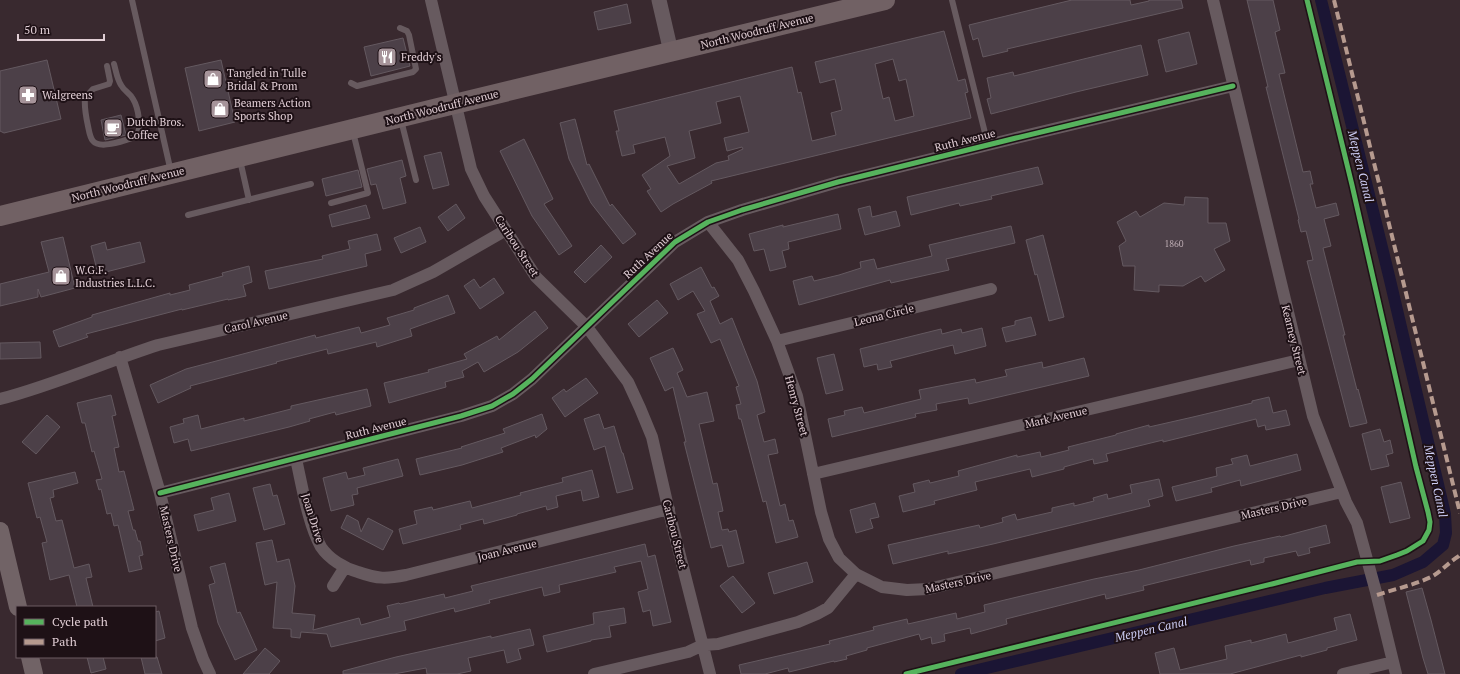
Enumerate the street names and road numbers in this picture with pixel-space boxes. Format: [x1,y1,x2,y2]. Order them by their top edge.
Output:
street label: North Woodruff Avenue [699,10,815,52]
street label: North Woodruff Avenue [384,86,500,128]
street label: Ruth Avenue [933,126,997,154]
street label: North Woodruff Avenue [70,163,186,205]
street label: Caribou Street [492,213,542,279]
street label: Ruth Avenue [620,228,676,281]
street label: Leona Circle [853,301,916,329]
street label: Kearney Street [1279,304,1309,376]
street label: Carol Avenue [223,308,290,336]
street label: Henry Street [782,374,812,438]
street label: Mark Avenue [1023,403,1089,431]
street label: Ruth Avenue [344,414,408,442]
street label: Joan Drive [299,492,327,545]
street label: Masters Drive [1240,493,1309,522]
street label: Caribou Street [660,498,690,570]
street label: Masters Drive [157,505,186,574]
street label: Joan Avenue [476,536,538,564]
street label: Masters Drive [924,568,993,596]

